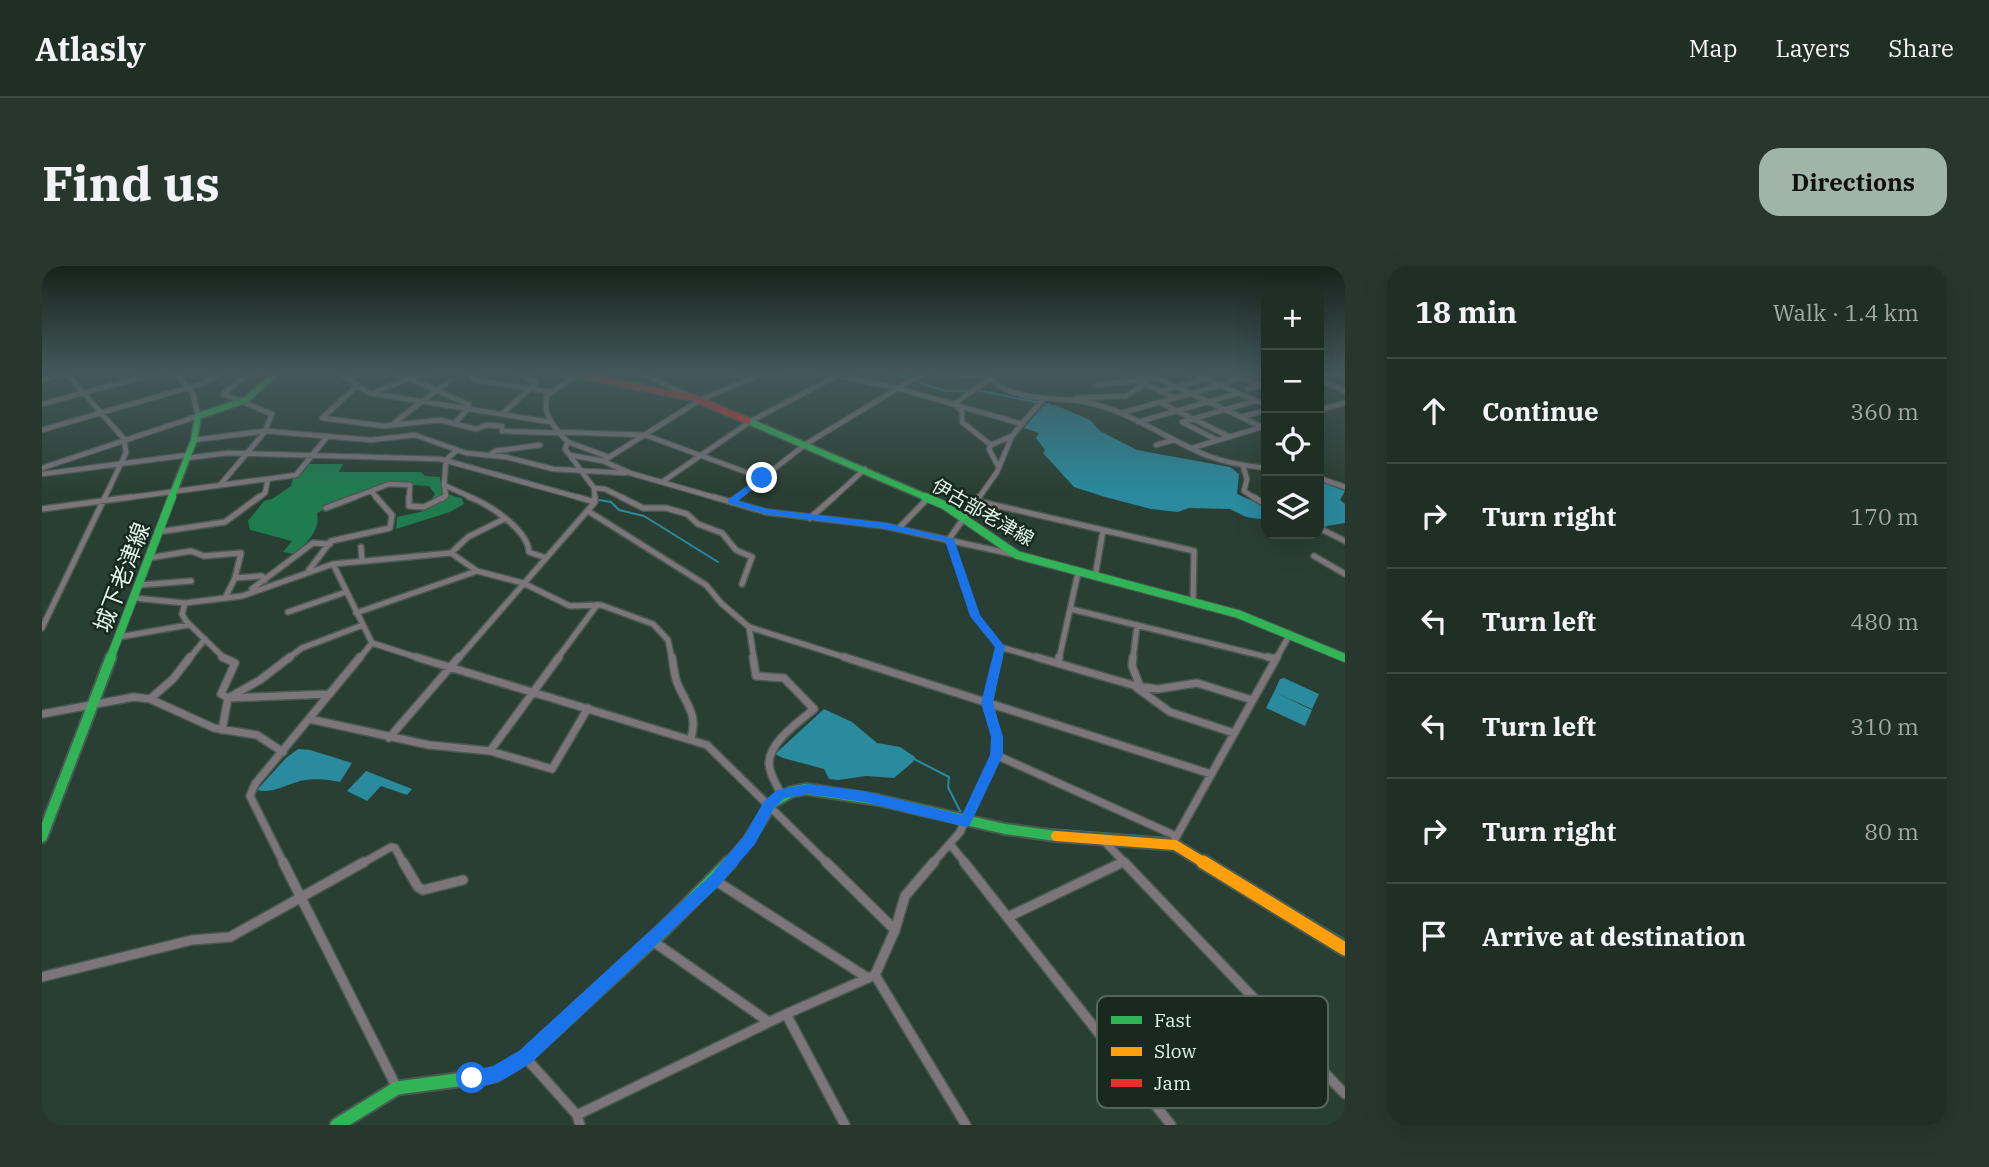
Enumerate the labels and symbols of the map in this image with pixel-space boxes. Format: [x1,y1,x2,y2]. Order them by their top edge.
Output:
route end [746,462,777,493]
street label: 伊古部老津線 [928,473,1038,551]
street label: 城下老津線 [86,518,156,636]
legend [1097,996,1328,1108]
text: Fast [1154,1008,1192,1032]
text: Slow [1154,1039,1196,1063]
route start [456,1062,487,1093]
text: Jam [1154,1071,1191,1095]

